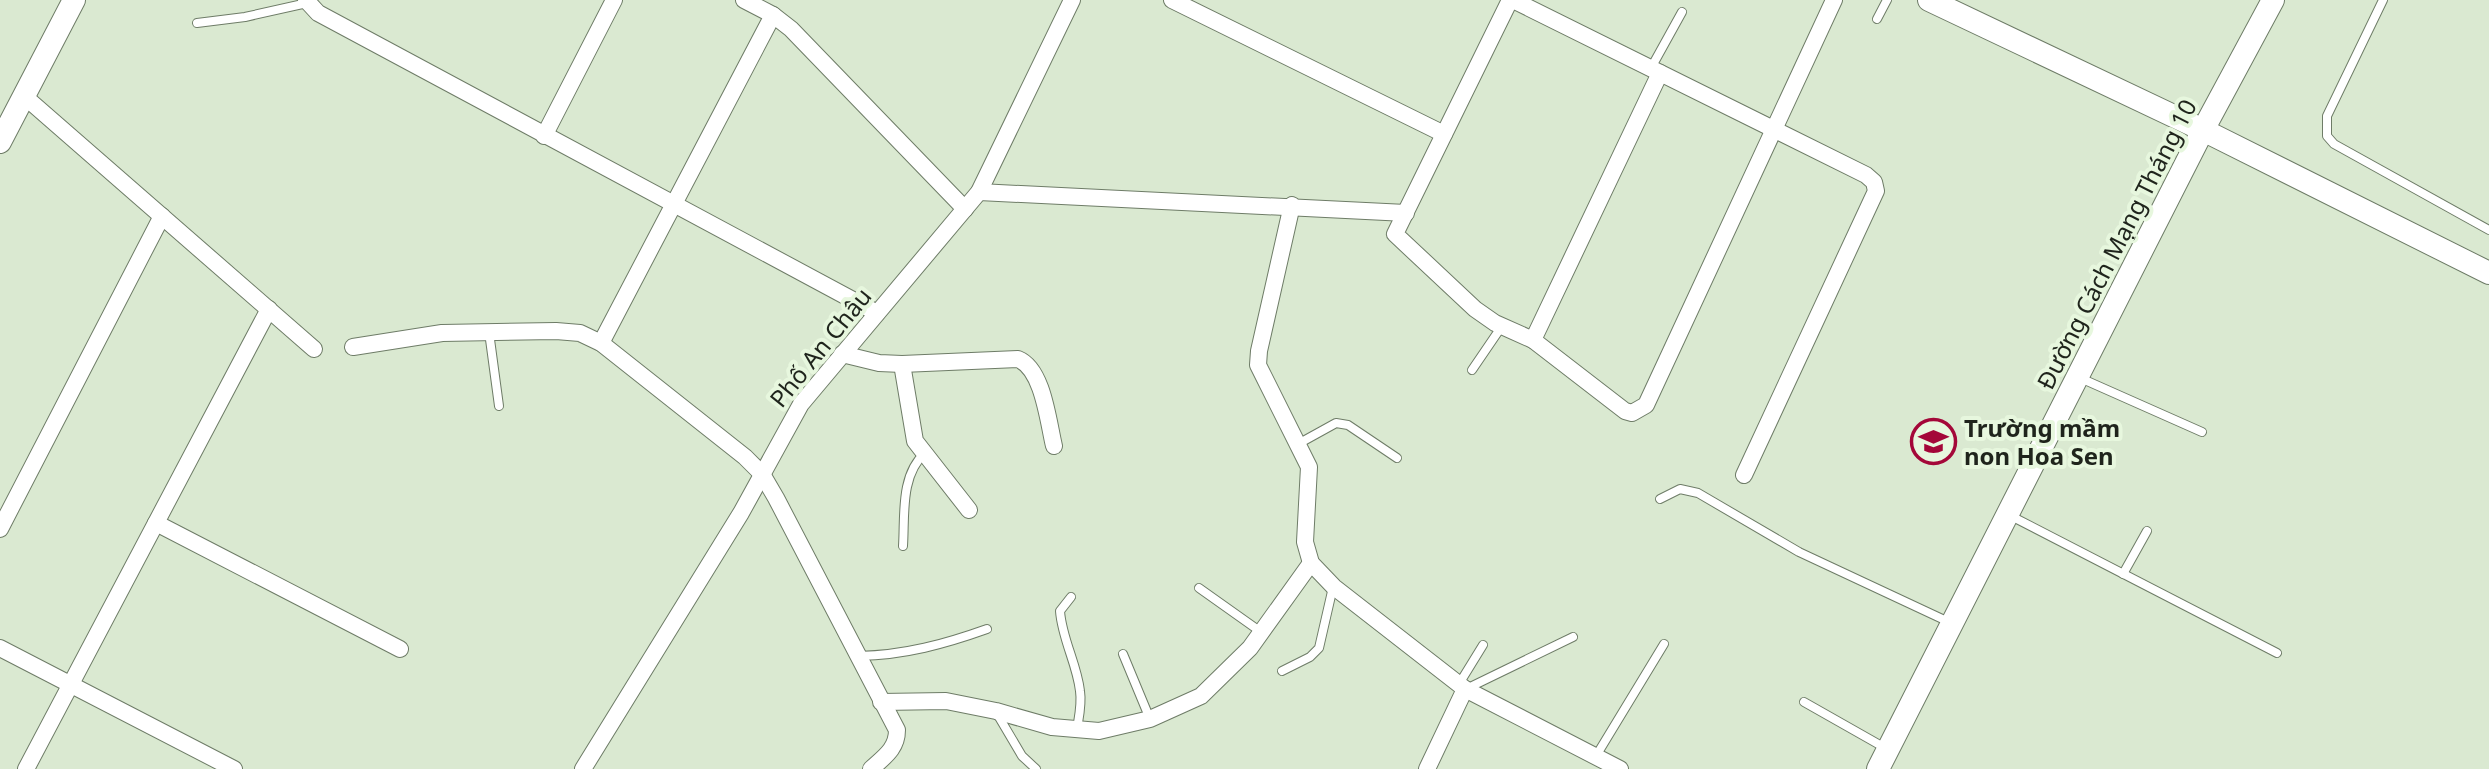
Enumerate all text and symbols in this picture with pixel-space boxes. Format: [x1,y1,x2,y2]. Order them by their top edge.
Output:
street label: Đường Cách Mạng Tháng 10 [2028,93,2204,395]
street label: Phố An Châu [762,280,878,414]
place label: Trường mầm non Hoa Sen [1964,411,2120,472]
school or university icon: Trường mầm non Hoa Sen [1909,417,1957,465]

